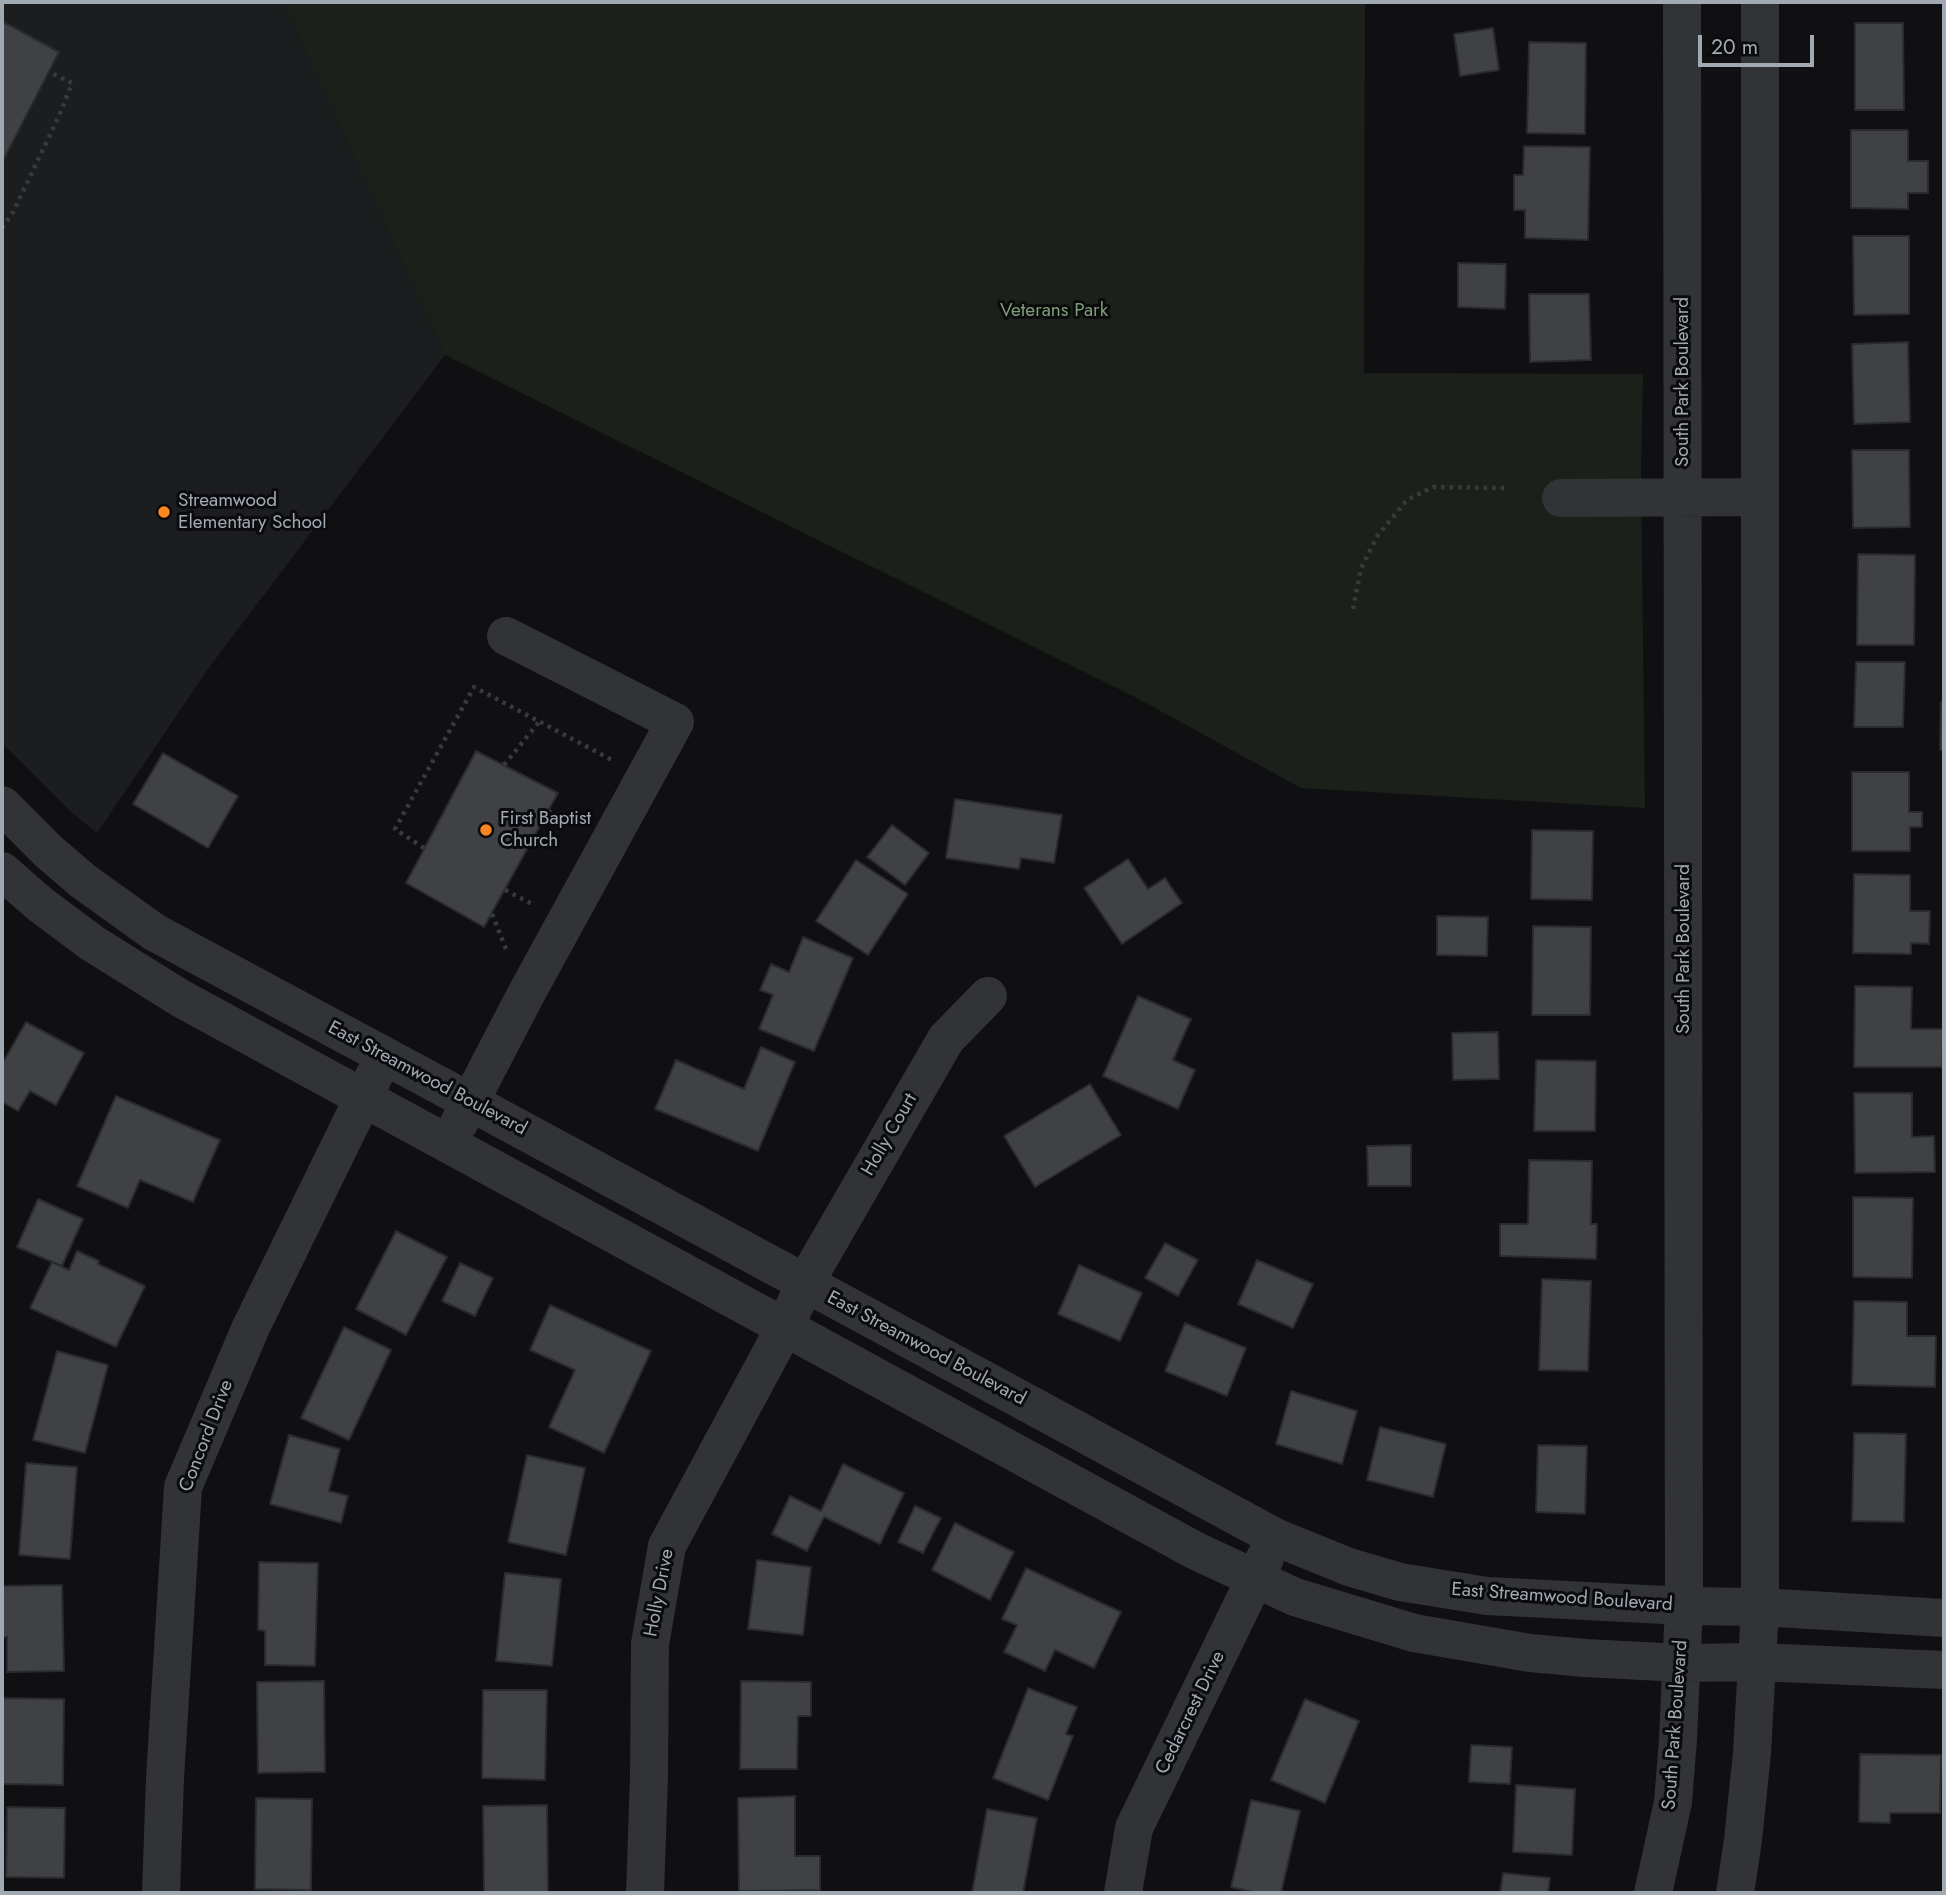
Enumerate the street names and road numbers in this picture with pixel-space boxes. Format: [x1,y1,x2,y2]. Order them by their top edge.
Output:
street label: South Park Boulevard [1672,297,1694,467]
street label: South Park Boulevard [1673,864,1695,1034]
street label: East Streamwood Boulevard [324,1017,530,1141]
street label: Holly Court [857,1090,923,1180]
street label: East Streamwood Boulevard [823,1287,1029,1411]
street label: Concord Drive [175,1377,239,1495]
street label: Holly Drive [640,1547,680,1639]
street label: East Streamwood Boulevard [1451,1579,1673,1617]
street label: South Park Boulevard [1659,1639,1693,1811]
street label: Cedarcrest Drive [1151,1648,1231,1778]

